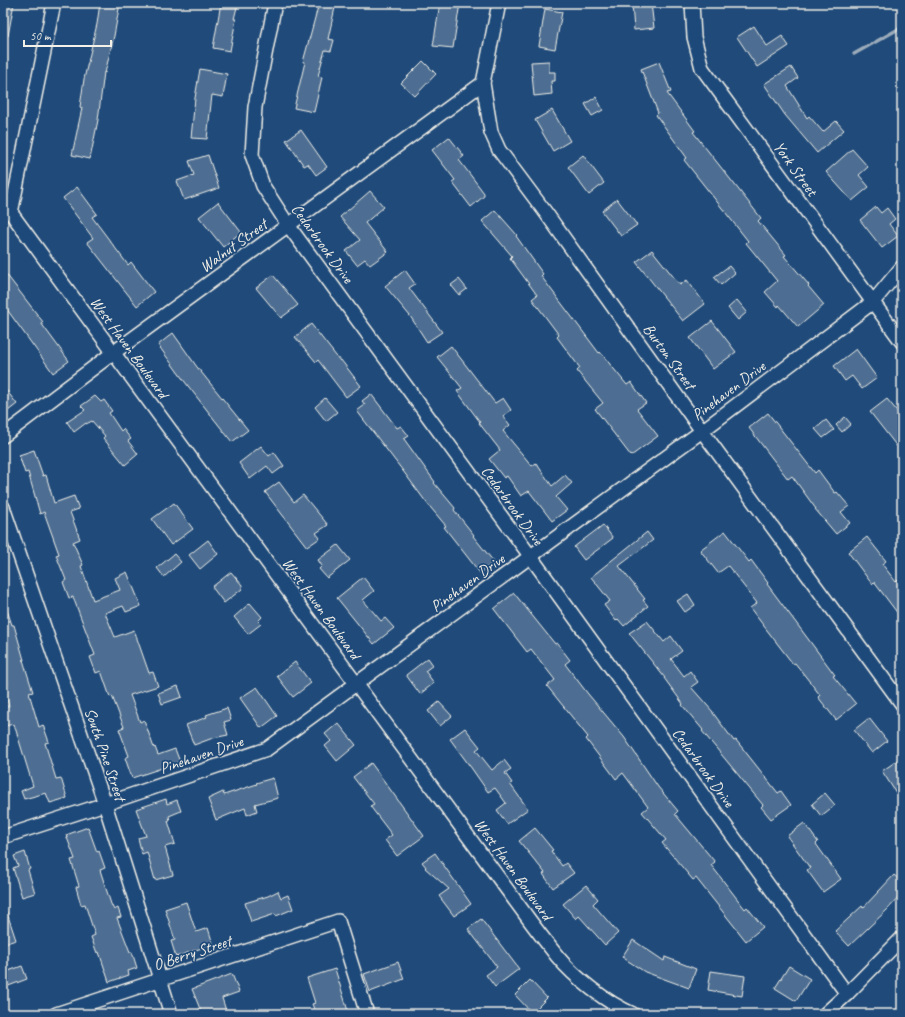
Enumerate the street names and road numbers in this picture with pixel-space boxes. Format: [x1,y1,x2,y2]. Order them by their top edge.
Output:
street label: York Street [769,137,823,201]
street label: Cedarbrook Drive [287,200,359,289]
street label: Walnut Street [196,213,273,277]
street label: West Haven Boulevard [86,293,174,404]
street label: Burton Street [639,320,701,396]
street label: Pinehaven Drive [688,356,771,425]
street label: Cedarbrook Drive [477,462,549,551]
street label: Pinehaven Drive [427,548,510,616]
street label: West Haven Boulevard [278,554,366,665]
street label: South Pine Street [80,705,131,806]
street label: Cedarbrook Drive [668,724,740,813]
street label: Pinehaven Drive [157,731,247,779]
street label: West Haven Boulevard [470,815,558,926]
street label: O Berry Street [151,930,236,975]

